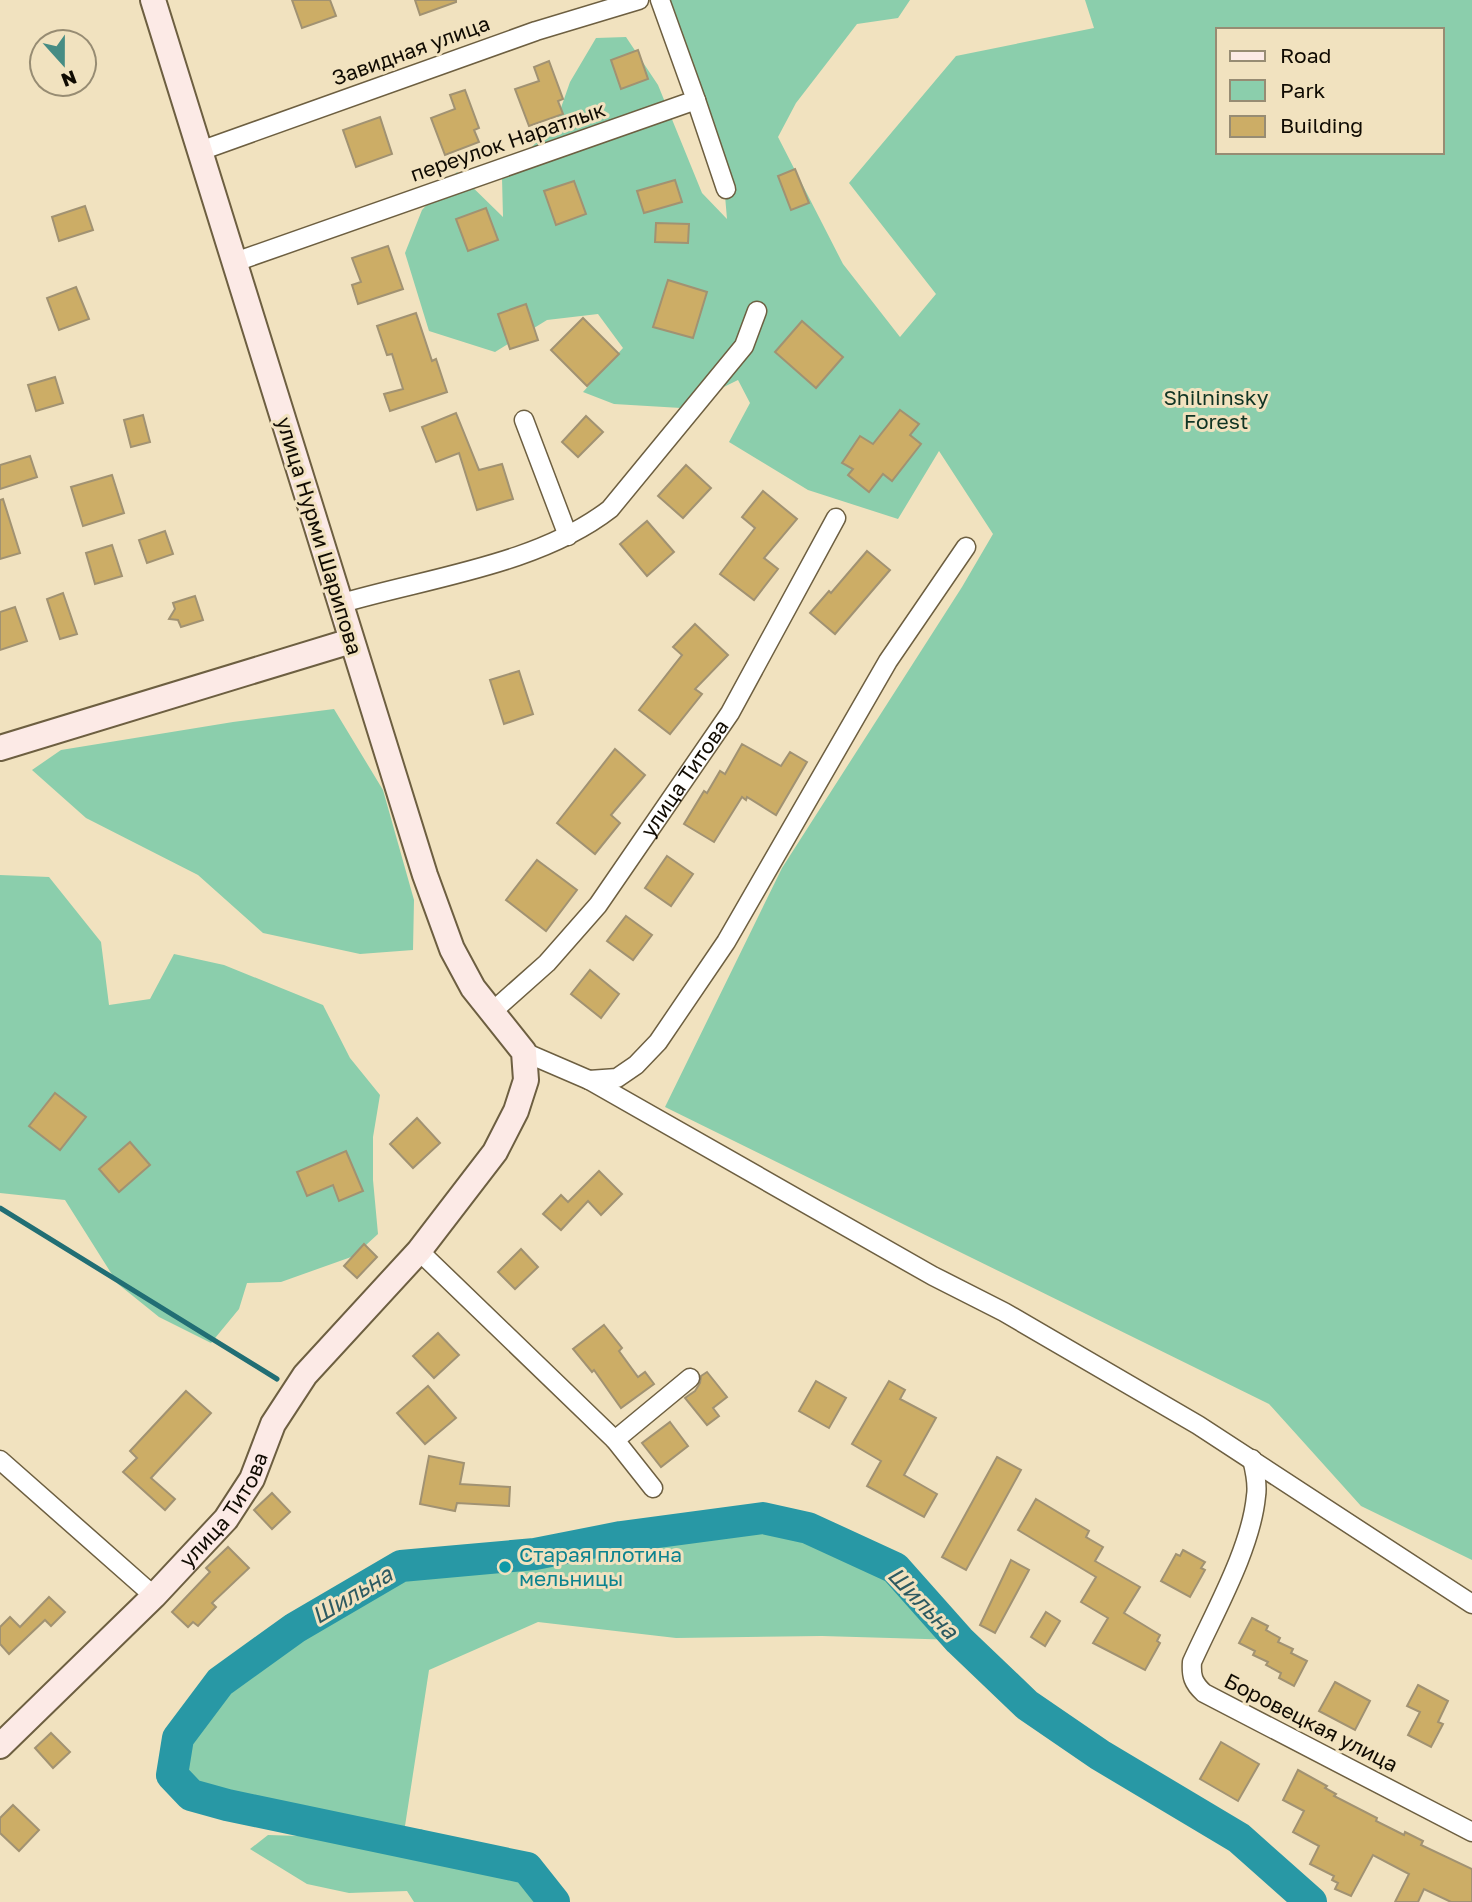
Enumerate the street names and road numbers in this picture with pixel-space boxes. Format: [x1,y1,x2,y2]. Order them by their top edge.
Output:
street label: Завидная улица [328,9,493,91]
street label: переулок Наратлык [407,95,609,187]
street label: улица Нурми Шарипова [271,414,369,658]
street label: улица Титова [635,714,734,842]
street label: улица Титова [173,1448,273,1572]
street label: Боровецкая улица [1220,1667,1403,1777]

